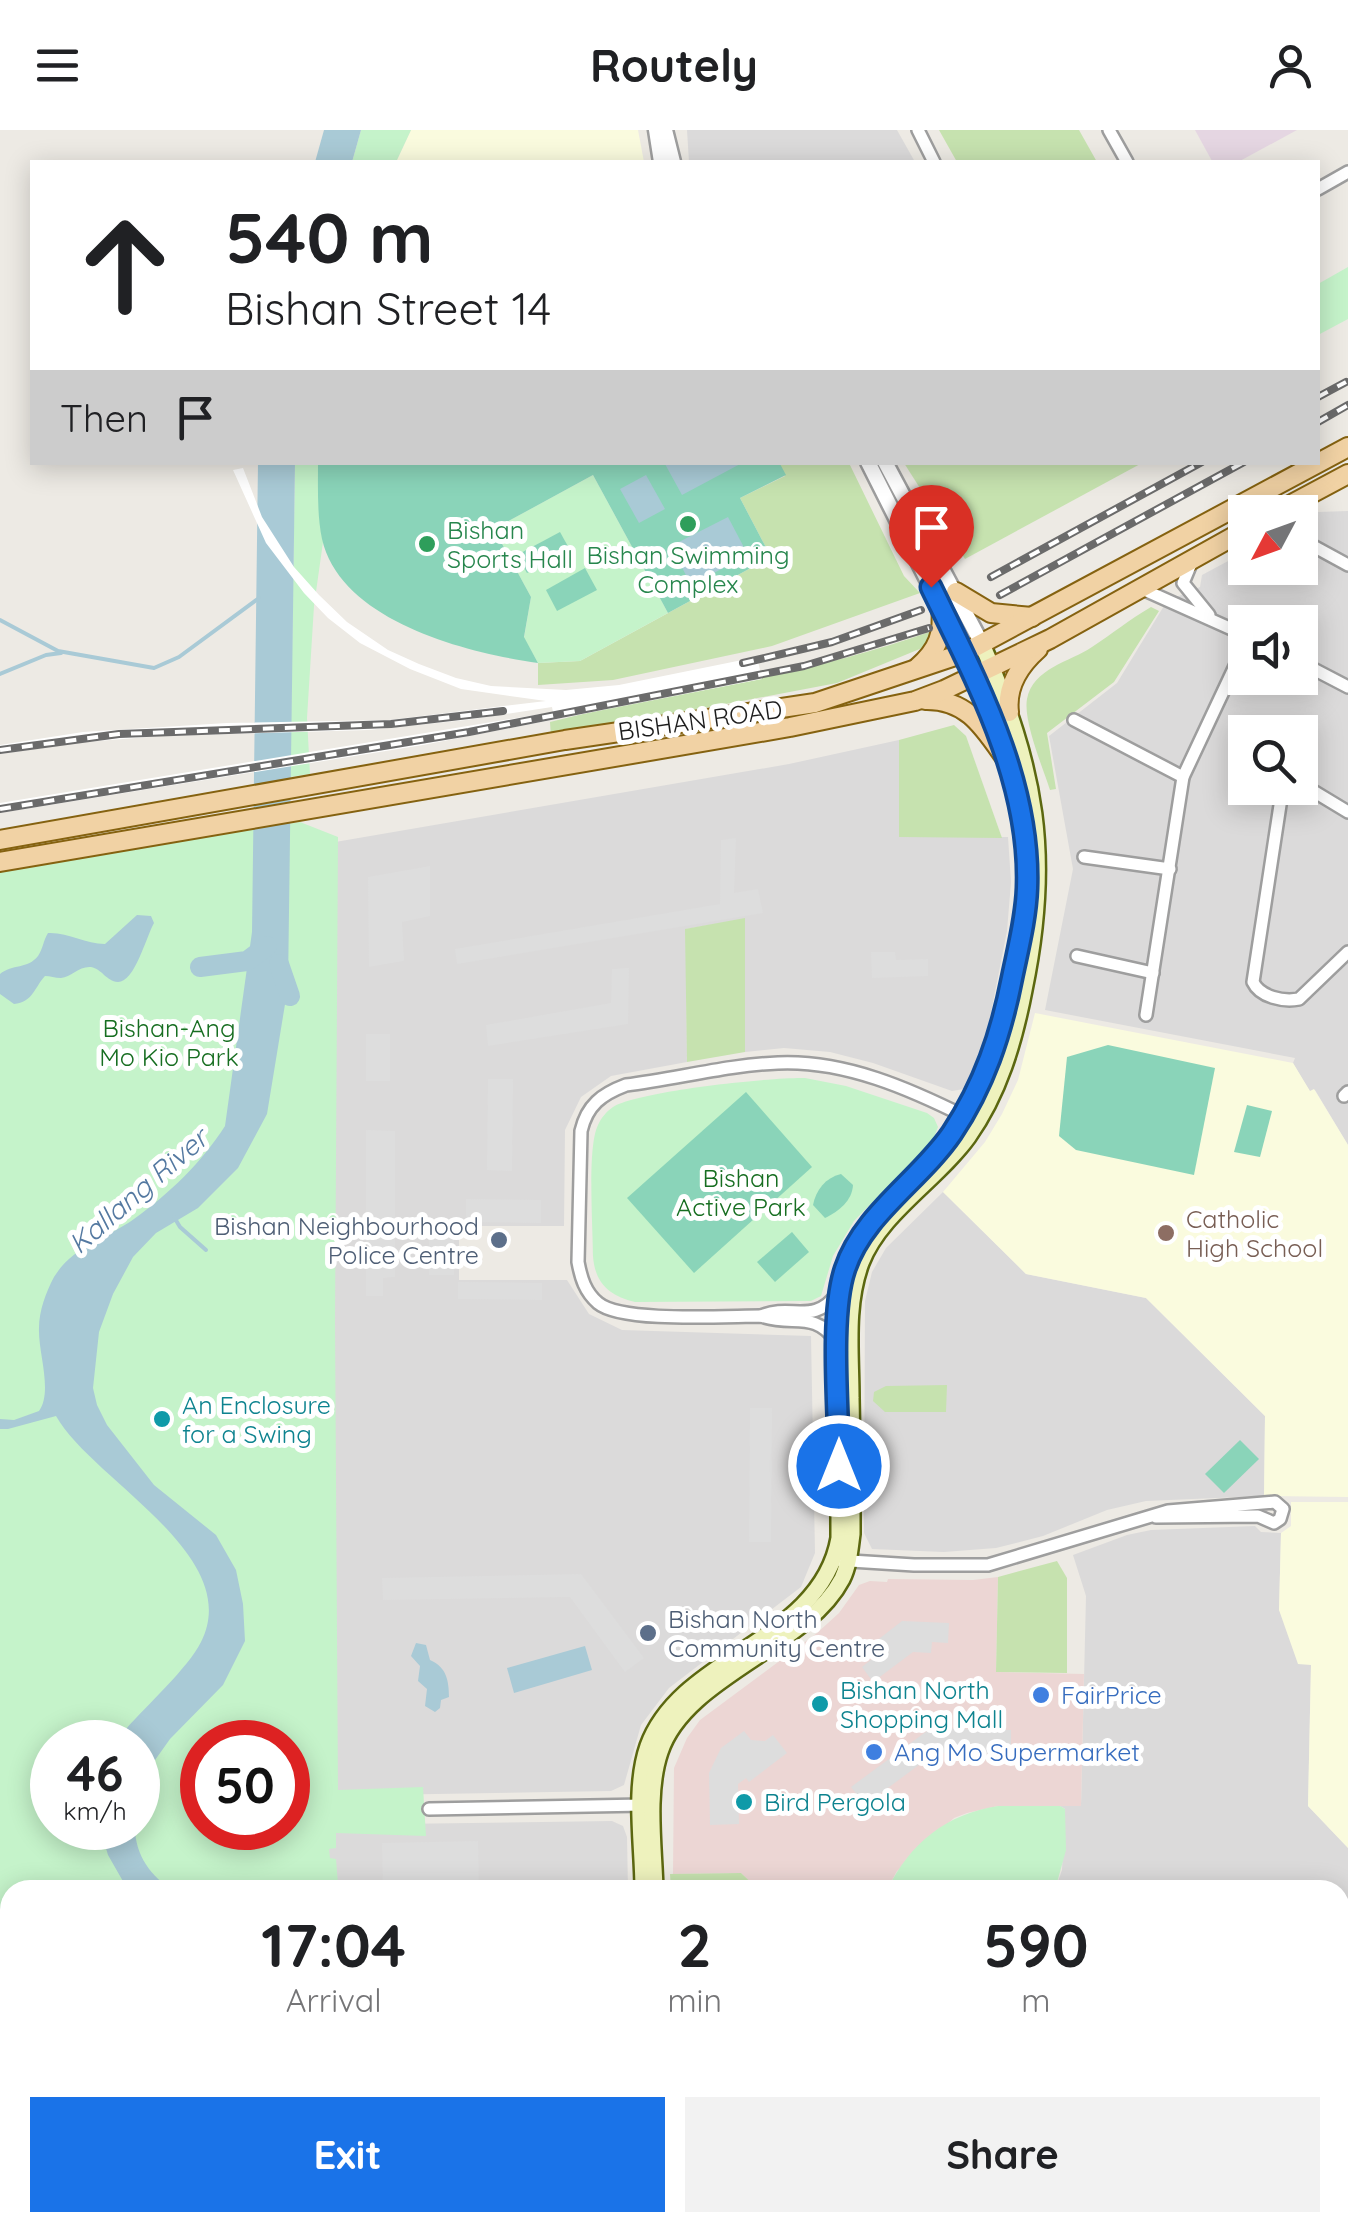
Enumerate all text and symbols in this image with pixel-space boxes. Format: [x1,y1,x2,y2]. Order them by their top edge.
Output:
text: Routely [590,37,758,93]
icon: menu [30,38,85,93]
icon: person [1263,38,1318,93]
text: 540 m [225,193,434,281]
icon: ahead [60,200,190,330]
text: Bishan Street 14 [225,280,551,336]
icon: arrive [168,390,223,445]
text: Then [60,394,148,442]
pin [889,485,974,588]
north arrow [1228,495,1318,585]
map controls [1228,495,1318,805]
icon: arrive [904,500,959,555]
marker: Bishan Swimming Complex [677,513,699,535]
place label: Bishan Sports Hall [447,514,573,574]
marker: Bishan Sports Hall [416,533,438,555]
place label: Bishan Swimming Complex [586,539,790,599]
button: sound [1228,605,1318,695]
street label: BISHAN ROAD [616,693,784,746]
button: search [1228,715,1318,805]
park label: Bishan-Ang Mo Kio Park [99,1012,239,1072]
water label: Kallang River [61,1119,217,1261]
park label: Bishan Active Park [676,1162,806,1222]
place label: Catholic High School [1186,1203,1323,1263]
place label: Bishan Neighbourhood Police Centre [214,1210,479,1270]
marker: Catholic High School [1155,1222,1177,1244]
marker: Bishan Neighbourhood Police Centre [488,1229,510,1251]
place label: An Enclosure for a Swing [182,1389,331,1449]
marker: An Enclosure for a Swing [151,1408,173,1430]
position arrow [787,1414,891,1518]
place label: Bishan North Community Centre [668,1603,885,1663]
marker: Bishan North Community Centre [637,1622,659,1644]
place label: Bishan North Shopping Mall [840,1674,1003,1734]
place label: FairPrice [1061,1679,1162,1710]
marker: FairPrice [1030,1684,1052,1706]
marker: Bishan North Shopping Mall [809,1693,831,1715]
speed limit sign: 50 [180,1720,310,1850]
place label: Ang Mo Supermarket [894,1736,1140,1767]
text: 46 [66,1741,124,1804]
marker: Ang Mo Supermarket [863,1741,885,1763]
place label: Bird Pergola [764,1786,906,1817]
marker: Bird Pergola [733,1791,755,1813]
text: km/h [63,1795,127,1826]
text: 17:04 [261,1907,406,1982]
text: 2 [678,1907,712,1982]
text: 590 [983,1907,1089,1982]
text: Arrival [286,1980,382,2020]
text: min [667,1980,722,2020]
text: m [1021,1980,1051,2020]
button: Exit [30,2097,665,2212]
button: Share [685,2097,1320,2212]

